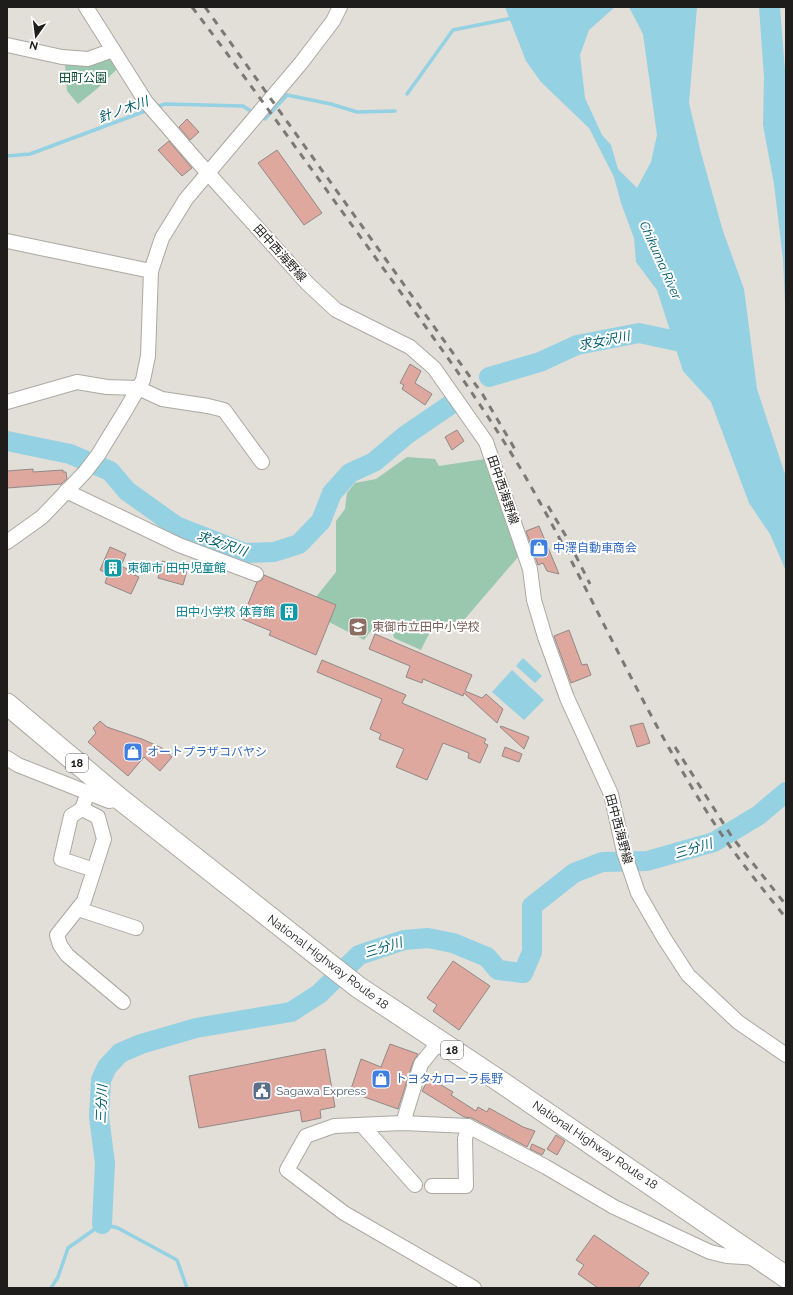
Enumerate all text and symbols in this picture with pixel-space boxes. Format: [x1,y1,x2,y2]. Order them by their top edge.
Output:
north arrow [16,16,56,56]
text: N [28,38,39,53]
park label: 田町公園 [59,71,107,85]
water label: 針ノ木川 [96,93,152,125]
water label: Chikuma River [637,219,685,302]
street label: 田中西海野線 [251,222,309,284]
water label: 求女沢川 [577,328,633,353]
street label: 田中西海野線 [485,454,521,526]
water label: 求女沢川 [195,528,251,560]
shop icon: 中澤自動車商会 [528,537,550,559]
place label: 中澤自動車商会 [553,541,637,555]
building icon: 東御市 田中児童館 [102,557,124,579]
place label: 東御市 田中児童館 [127,561,226,575]
building icon: 田中小学校 体育館 [278,601,300,623]
place label: 田中小学校 体育館 [176,605,275,619]
school or university icon: 東御市立田中小学校 [347,616,369,638]
place label: 東御市立田中小学校 [372,620,480,634]
shop icon: オートプラザコバヤシ [122,741,144,763]
place label: オートプラザコバヤシ [147,745,267,759]
road number: 18 [66,754,88,772]
street label: 田中西海野線 [603,792,635,866]
water label: 三分川 [672,835,716,861]
street label: National Highway Route 18 [265,912,391,1012]
water label: 三分川 [362,934,406,960]
road number: 18 [441,1041,463,1059]
shop icon: トヨタカローラ長野 [370,1068,392,1090]
place label: トヨタカローラ長野 [395,1072,503,1086]
public building icon: Sagawa Express [251,1080,273,1102]
water label: 三分川 [93,1082,110,1124]
place label: Sagawa Express [276,1084,366,1098]
street label: National Highway Route 18 [530,1098,660,1192]

